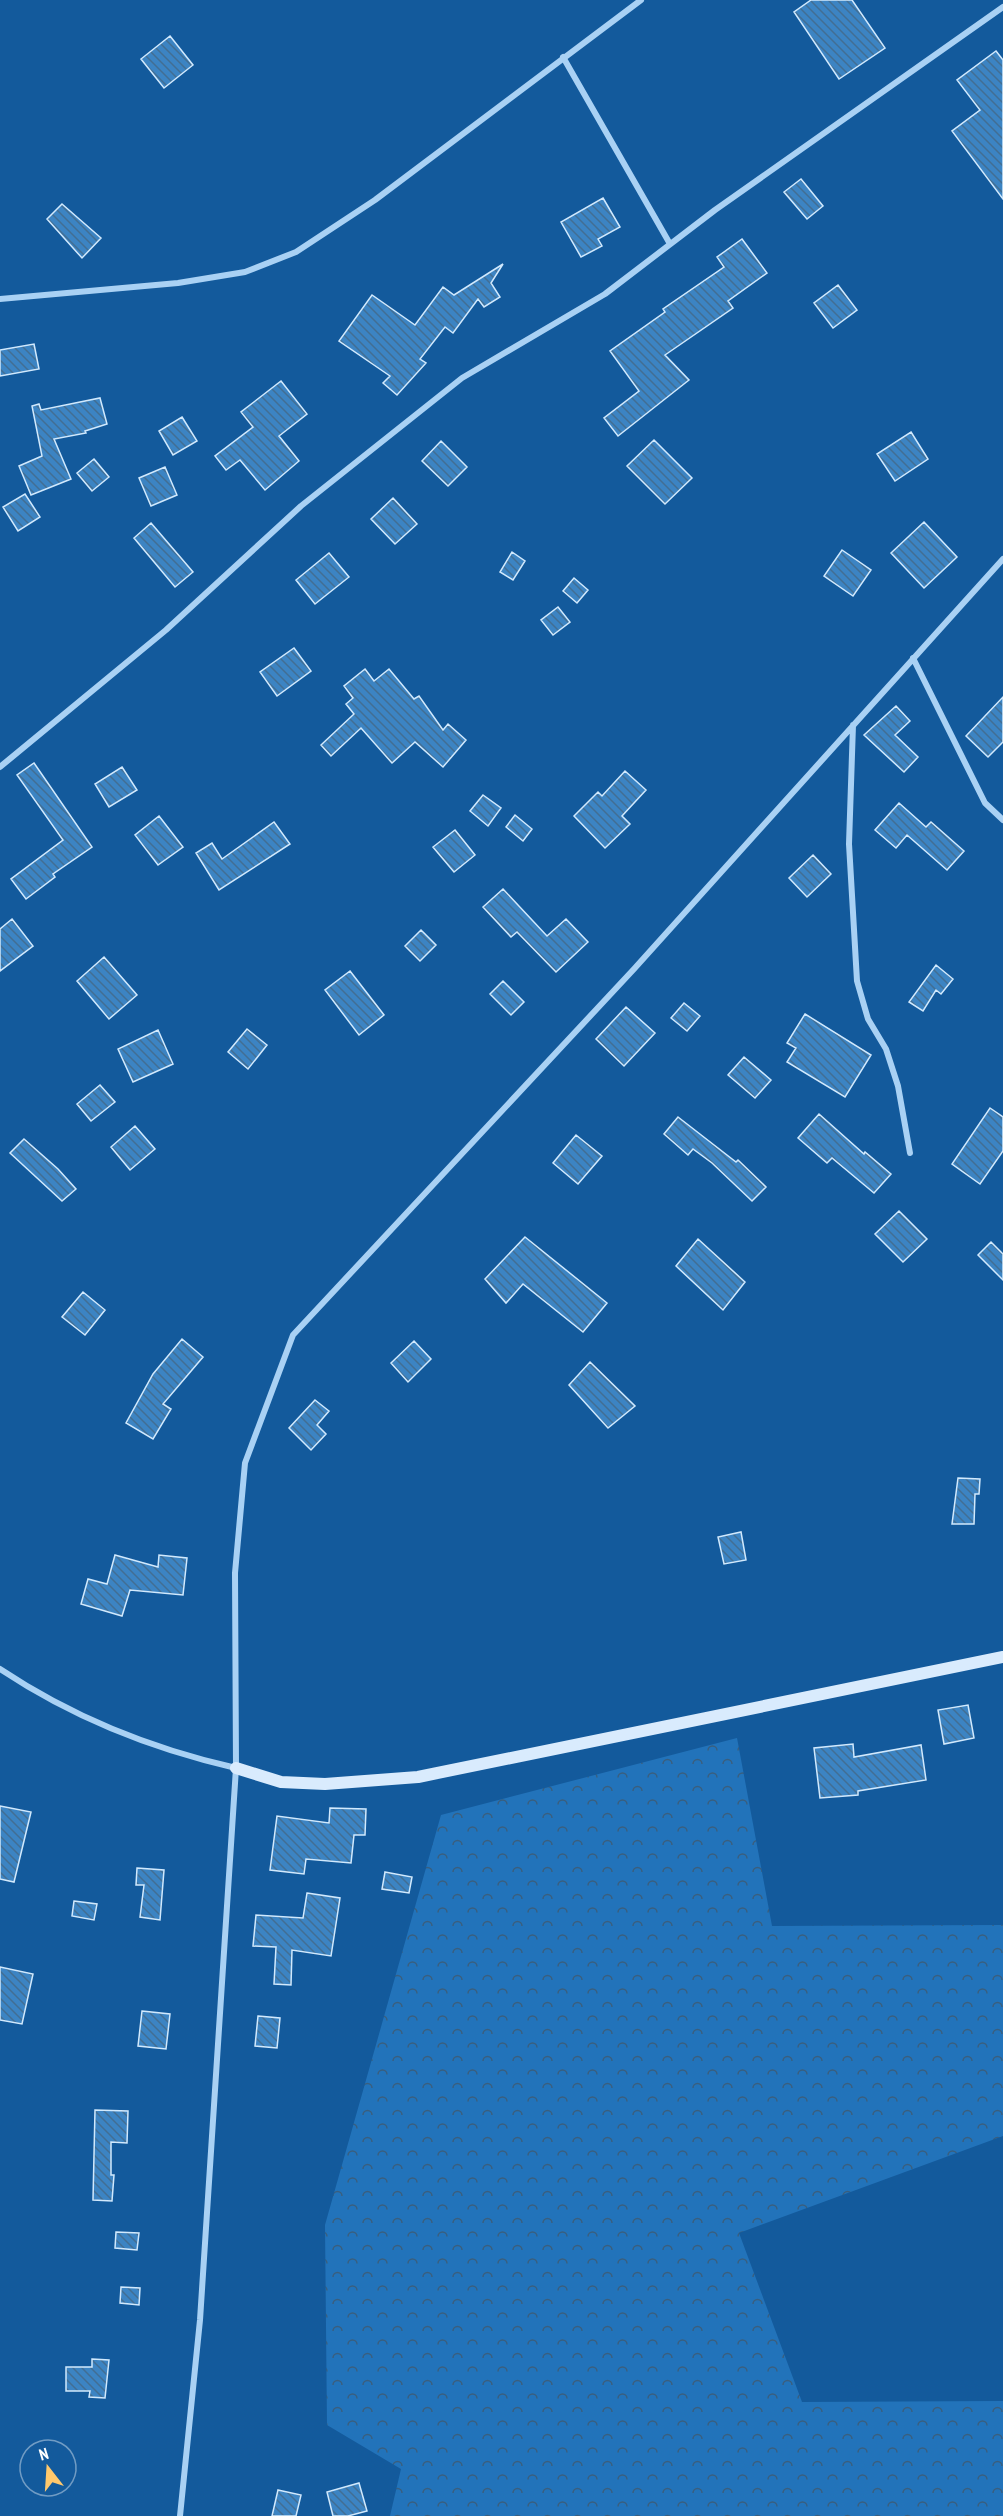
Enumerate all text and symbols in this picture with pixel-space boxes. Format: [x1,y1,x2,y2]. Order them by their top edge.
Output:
north arrow [18,2438,78,2498]
text: N [37,2443,51,2464]

